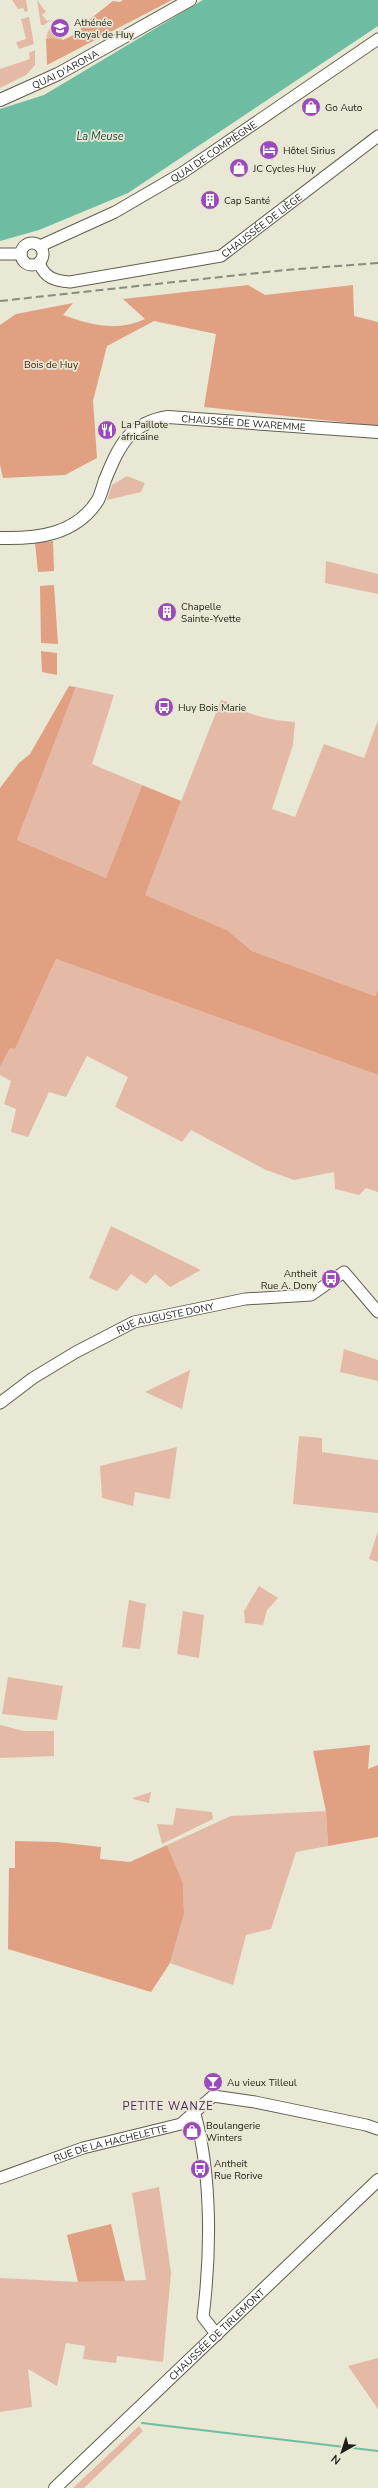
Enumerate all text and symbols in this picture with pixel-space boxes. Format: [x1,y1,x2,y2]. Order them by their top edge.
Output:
place label: Athénée Royal de Huy [74,16,135,42]
school or university icon: Athénée Royal de Huy [49,17,71,39]
street label: QUAI D'ARONA [30,46,102,93]
shop icon: Go Auto [300,96,322,118]
place label: Go Auto [325,101,363,115]
street label: QUAI DE COMPIÈGNE [168,118,260,186]
water label: La Meuse [76,129,124,144]
hotel icon: Hôtel Sirius [258,139,280,161]
place label: Hôtel Sirius [283,144,335,158]
shop icon: JC Cycles Huy [228,157,250,179]
place label: JC Cycles Huy [252,162,317,176]
building icon: Cap Santé [199,189,221,211]
street label: CHAUSSÉE DE LIÈGE [219,190,305,261]
place label: Cap Santé [224,194,270,208]
park label: Bois de Huy [24,358,79,372]
street label: CHAUSSÉE DE WAREMME [181,412,306,435]
place label: La Paillote africaine [121,418,168,444]
restaurant icon: La Paillote africaine [96,419,118,441]
place label: Chapelle Sainte-Yvette [181,600,241,626]
building icon: Chapelle Sainte-Yvette [156,601,178,623]
bus stop icon: Huy Bois Marie [153,696,175,718]
place label: Huy Bois Marie [178,701,246,715]
place label: Antheit Rue A. Dony [261,1267,318,1293]
bus stop icon: Antheit Rue A. Dony [320,1268,342,1290]
street label: RUE AUGUSTE DONY [114,1299,216,1338]
bar icon: Au vieux Tilleul [202,2071,224,2093]
place label: Au vieux Tilleul [227,2076,297,2090]
district label: PETITE WANZE [122,2099,214,2114]
place label: Boulangerie Winters [206,2119,260,2145]
shop icon: Boulangerie Winters [181,2120,203,2142]
street label: RUE DE LA HACHELETTE [52,2122,169,2166]
place label: Antheit Rue Rorive [214,2157,263,2183]
bus stop icon: Antheit Rue Rorive [189,2158,211,2180]
street label: CHAUSSÉE DE TIRLEMONT [166,2286,268,2384]
north arrow [322,2432,362,2472]
text: N [328,2451,344,2468]

